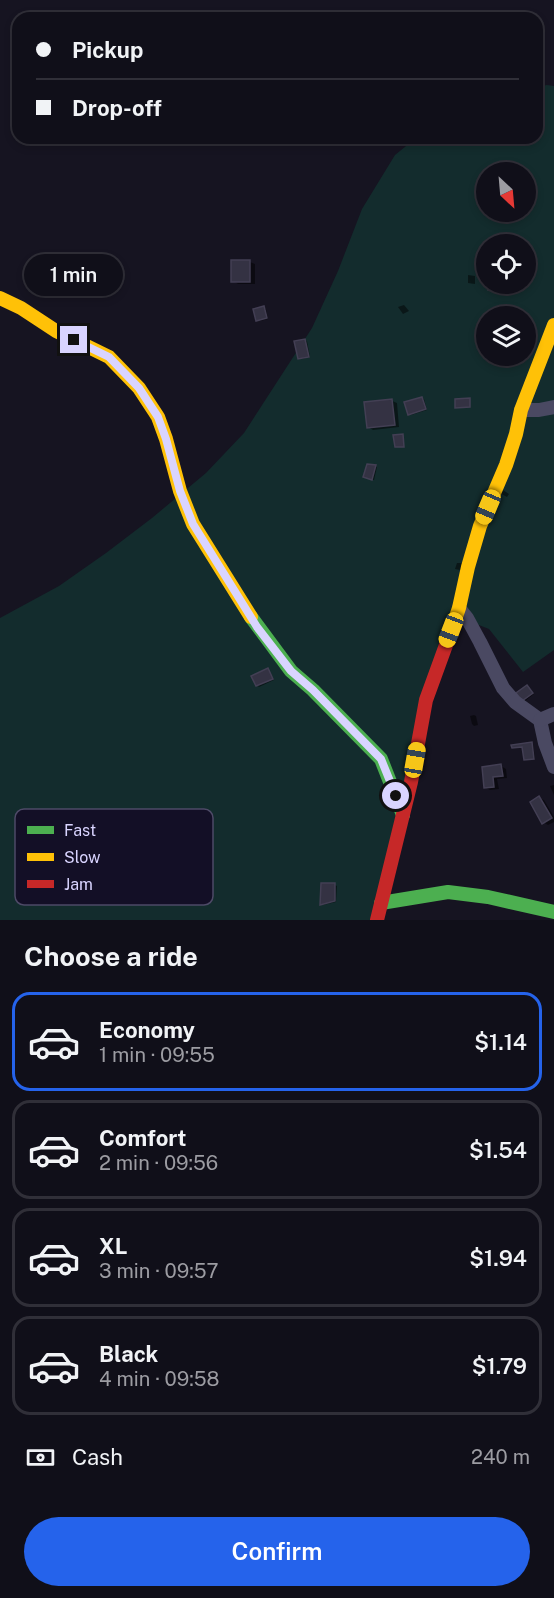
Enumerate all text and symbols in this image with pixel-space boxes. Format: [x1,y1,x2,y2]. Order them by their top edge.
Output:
text: Pickup [72,37,143,63]
text: Drop-off [72,95,162,121]
north arrow [476,162,536,222]
map controls [476,162,536,366]
button: locate [476,234,536,294]
callout: 1 min [25,253,124,295]
text: 1 min [50,263,97,287]
button: layers [476,306,536,366]
route end [60,326,87,353]
car [473,487,503,527]
car [436,610,466,650]
car [403,741,427,779]
route start [382,782,409,809]
legend [15,809,213,905]
text: Fast [64,821,96,840]
text: Slow [64,848,101,867]
text: Jam [64,875,93,894]
text: Choose a ride [24,940,198,972]
icon: car [27,1015,81,1069]
text: Economy [99,1017,195,1043]
text: $1.14 [474,1029,527,1055]
text: 1 min · 09:55 [99,1043,215,1067]
icon: car [27,1123,81,1177]
text: Comfort [99,1125,186,1151]
text: $1.54 [469,1137,527,1163]
text: 2 min · 09:56 [99,1151,218,1175]
icon: car [27,1231,81,1285]
text: XL [99,1233,127,1259]
text: $1.94 [469,1245,527,1271]
text: 3 min · 09:57 [99,1259,219,1283]
icon: car [27,1339,81,1393]
text: Black [99,1341,158,1367]
text: $1.79 [472,1353,527,1379]
text: 4 min · 09:58 [99,1367,219,1391]
icon: cash [24,1441,57,1474]
text: Cash [72,1444,123,1470]
text: 240 m [471,1445,530,1469]
button: Confirm [24,1517,530,1586]

